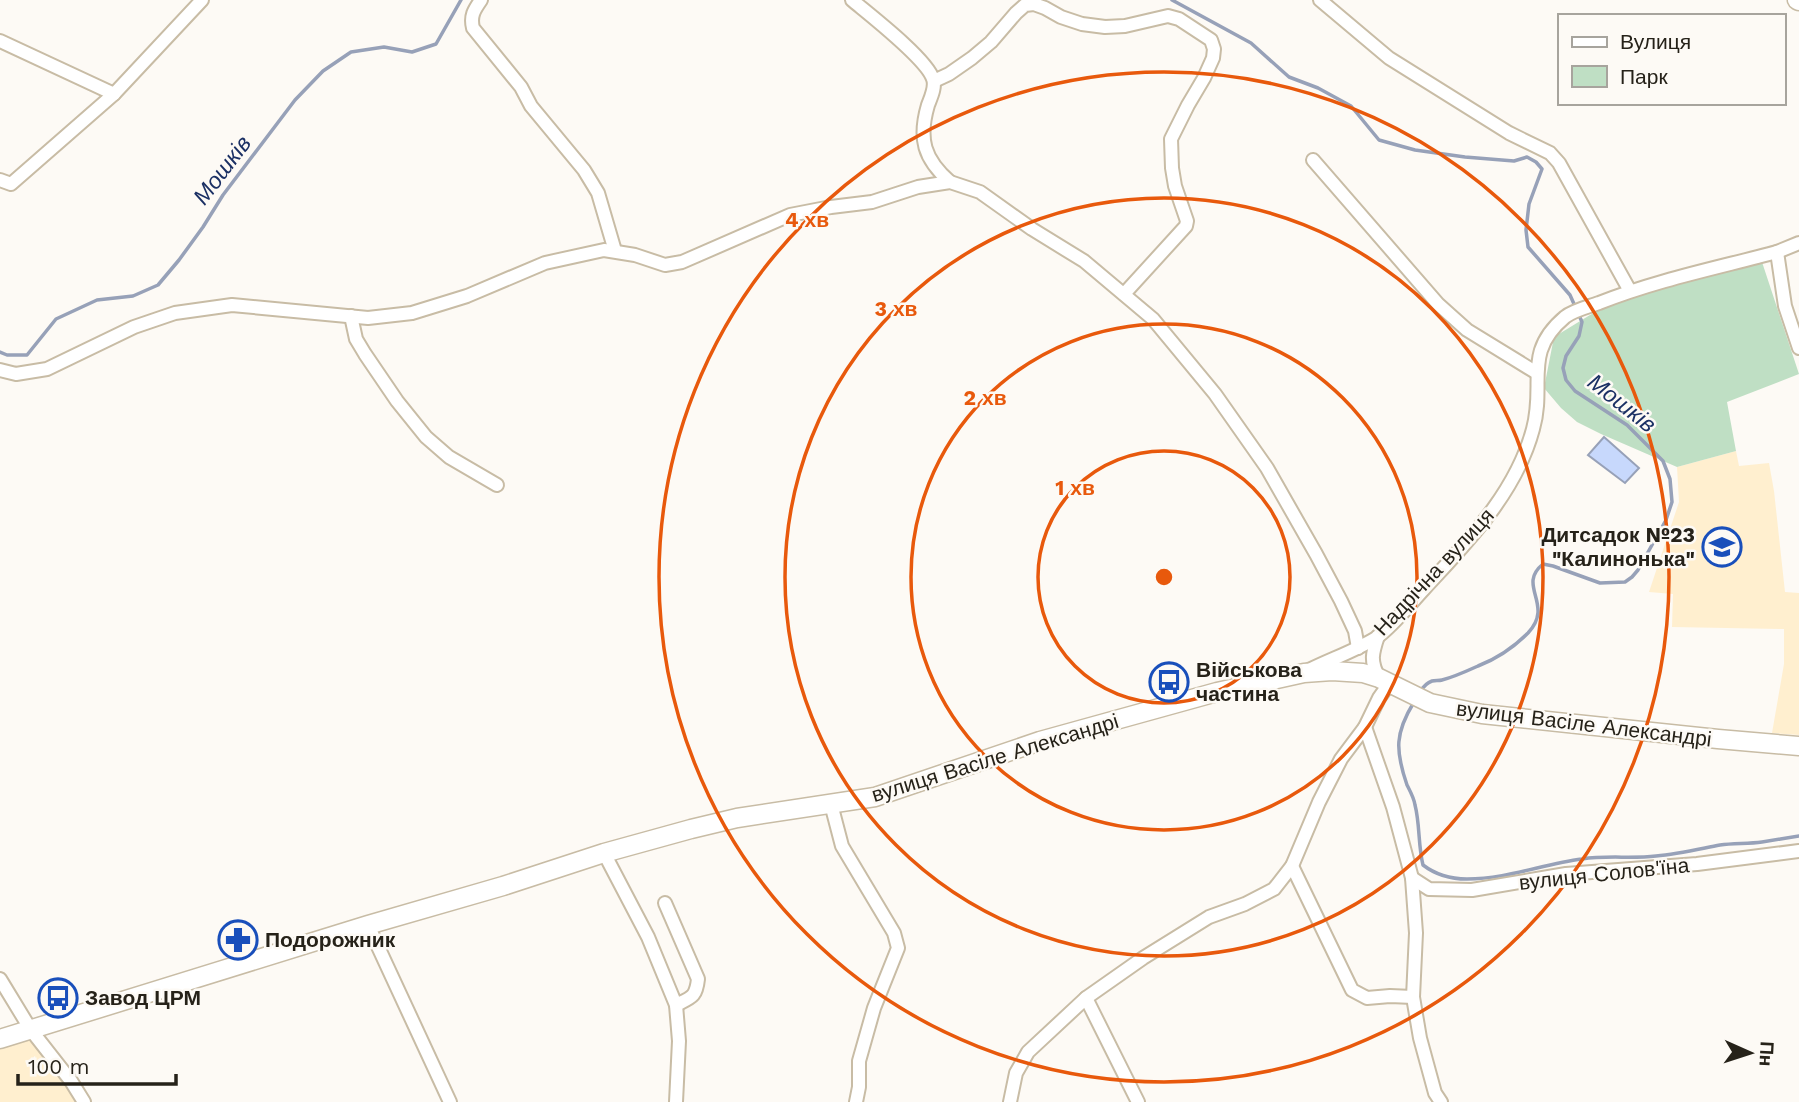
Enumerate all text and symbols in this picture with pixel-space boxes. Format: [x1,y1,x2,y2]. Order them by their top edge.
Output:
legend [1558,14,1785,105]
text: Вулиця [1620,29,1691,54]
text: Парк [1620,64,1668,89]
water label: Мошків [188,131,257,210]
text: 4 хв [785,207,829,232]
text: 3 хв [874,296,918,321]
water label: Мошків [1582,368,1661,438]
text: 2 хв [963,385,1007,410]
text: 1 хв [1055,475,1095,500]
street label: Надрічна вулиця [1368,503,1499,641]
place label: Дитсадок №23 "Калинонька" [1541,522,1695,571]
school or university icon: Дитсадок №23 "Калинонька" [1701,526,1743,568]
centre of rings [1152,565,1176,589]
place label: Військова частина [1196,657,1302,706]
bus stop icon: Військова частина [1148,661,1190,703]
street label: вулиця Васіле Александрі [1455,695,1713,752]
street label: вулиця Васіле Александрі [868,708,1121,807]
street label: вулиця Солов'їна [1518,852,1691,895]
pharmacy icon: Подорожник [217,919,259,961]
place label: Подорожник [265,927,396,952]
bus stop icon: Завод ЦРМ [37,977,79,1019]
place label: Завод ЦРМ [85,985,201,1010]
north arrow [1715,1018,1785,1088]
text: Пн [1754,1041,1779,1067]
scale bar [18,1042,175,1086]
text: 100 m [28,1054,90,1079]

